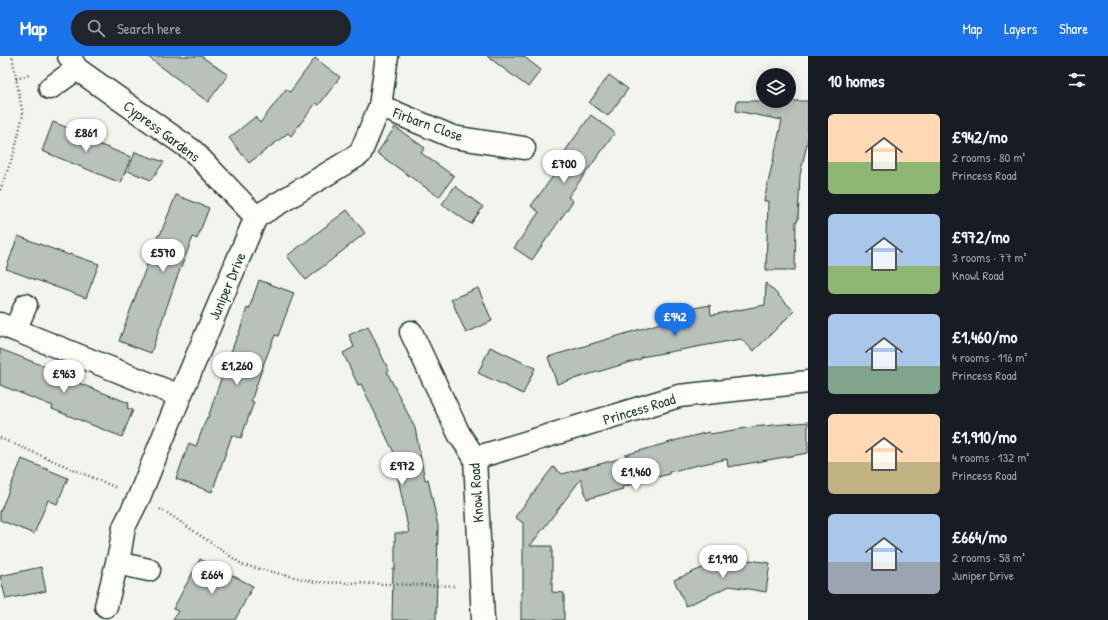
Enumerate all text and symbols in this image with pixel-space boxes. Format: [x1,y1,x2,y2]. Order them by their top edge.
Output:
search box [71,10,351,46]
text: Map [20,15,47,41]
icon: search [85,17,107,39]
text: Search here [117,18,181,39]
text: Map [962,19,982,38]
text: Layers [1004,19,1037,38]
text: Share [1059,19,1088,38]
map controls [756,68,796,108]
button: layers [756,68,796,108]
text: 10 homes [828,69,885,92]
icon: filters [1066,69,1088,91]
street label: Cypress Gardens [119,95,205,167]
street label: Firbarn Close [389,101,466,146]
pin: £861 [62,119,110,153]
text: £861 [75,123,97,141]
text: £942/mo [952,125,1008,148]
icon: home [860,130,908,178]
text: 2 rooms · 80 m² [952,148,1025,166]
pin: £700 [540,150,588,184]
text: £700 [551,154,577,172]
text: Princess Road [952,166,1017,184]
text: £972/mo [952,225,1010,248]
icon: home [860,230,908,278]
pin: £570 [139,239,187,273]
text: £570 [151,243,175,261]
text: 3 rooms · 77 m² [952,248,1026,266]
street label: Juniper Drive [203,249,251,323]
text: Knowl Road [952,266,1004,284]
pin: £942 [651,303,699,337]
text: £942 [664,307,686,325]
text: £1,460/mo [952,325,1017,348]
icon: home [860,330,908,378]
text: 4 rooms · 116 m² [952,348,1027,366]
pin: £1,260 [204,352,270,386]
text: £1,260 [221,356,253,374]
pin: £963 [40,360,88,394]
text: £963 [53,364,75,382]
text: Princess Road [952,366,1017,384]
street label: Princess Road [600,388,678,430]
text: £1,910/mo [952,425,1017,448]
icon: home [860,430,908,478]
text: 4 rooms · 132 m² [952,448,1029,466]
pin: £972 [378,452,426,486]
text: £972 [390,456,414,474]
pin: £1,460 [603,458,669,492]
street label: Knowl Road [463,462,489,523]
text: £1,460 [621,462,651,480]
text: Princess Road [952,466,1017,484]
text: £664/mo [952,525,1007,548]
icon: home [860,530,908,578]
pin: £1,910 [690,545,756,579]
text: 2 rooms · 58 m² [952,548,1025,566]
text: £1,910 [708,549,738,567]
pin: £664 [188,561,236,595]
text: £664 [201,565,223,583]
text: Juniper Drive [952,566,1014,584]

